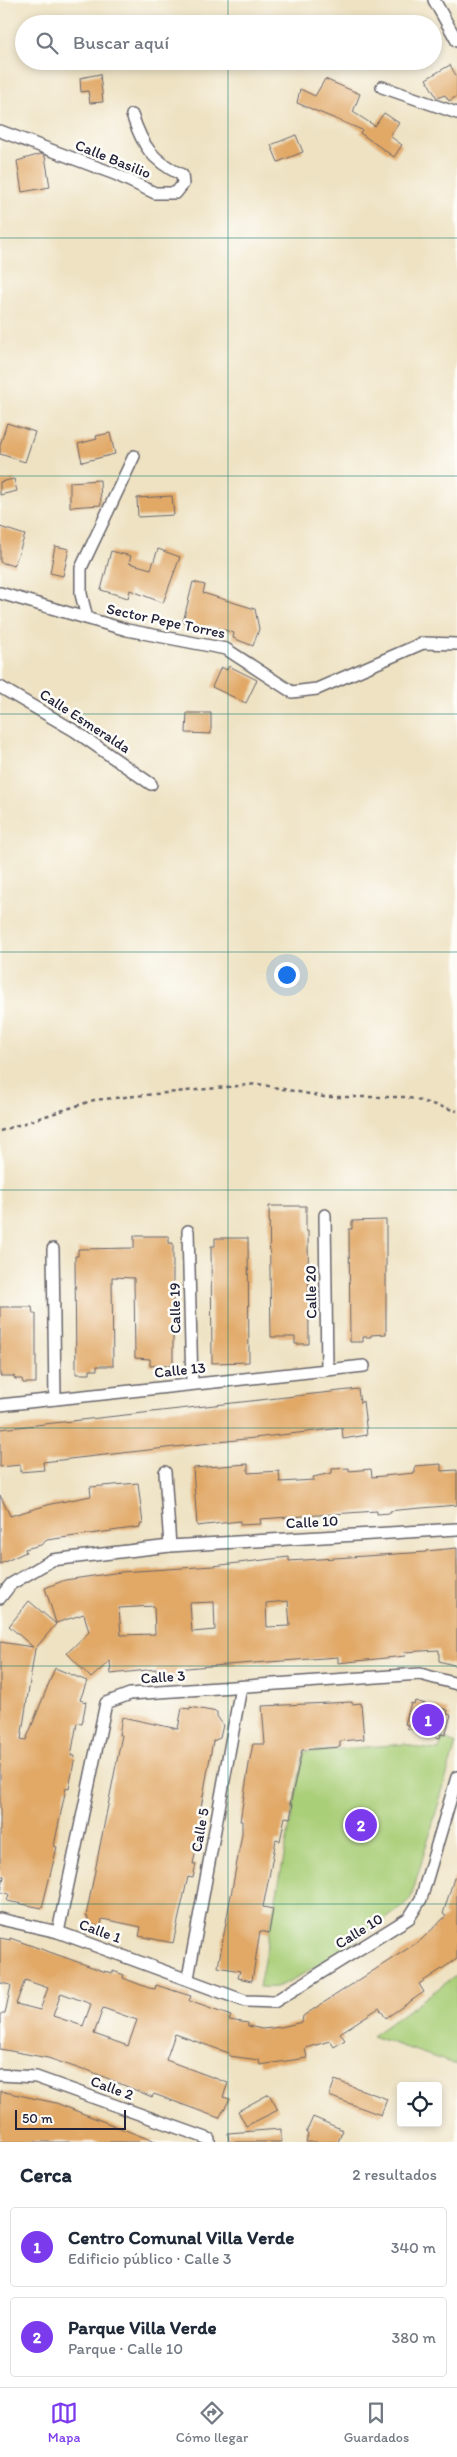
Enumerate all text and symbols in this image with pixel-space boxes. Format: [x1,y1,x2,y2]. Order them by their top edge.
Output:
search box [15,15,442,70]
icon: search [33,29,61,57]
text: Buscar aquí [73,31,169,54]
street label: Calle Basilio [73,136,153,182]
street label: Sector Pepe Torres [105,600,227,642]
street label: Calle Esmeralda [36,685,134,757]
your location [274,962,300,988]
street label: Calle 20 [302,1265,320,1319]
street label: Calle 19 [166,1282,184,1334]
street label: Calle 13 [153,1358,207,1382]
street label: Calle 10 [285,1512,339,1532]
street label: Calle 3 [140,1666,186,1688]
pin: 1 [412,1701,444,1739]
street label: Calle 5 [187,1806,213,1853]
pin: 2 [345,1806,377,1844]
street label: Calle 10 [332,1909,386,1953]
street label: Calle 1 [77,1915,124,1947]
street label: Calle 2 [88,2072,136,2104]
map controls [397,2082,442,2127]
button: locate [397,2082,442,2127]
scale bar [15,2107,126,2130]
text: 50 m [22,2110,53,2127]
text: Cerca [20,2162,72,2187]
text: 2 resultados [352,2165,437,2184]
text: Centro Comunal Villa Verde [68,2226,294,2249]
text: 1 [33,2238,41,2257]
text: 340 m [391,2238,436,2257]
text: Edificio público · Calle 3 [68,2249,232,2268]
text: Parque Villa Verde [68,2316,217,2339]
text: 2 [33,2328,41,2347]
text: 380 m [392,2328,436,2347]
text: Parque · Calle 10 [68,2339,183,2358]
tab: Mapa [48,2399,80,2446]
tab: Cómo llegar [176,2399,248,2446]
tab: Guardados [344,2399,409,2446]

